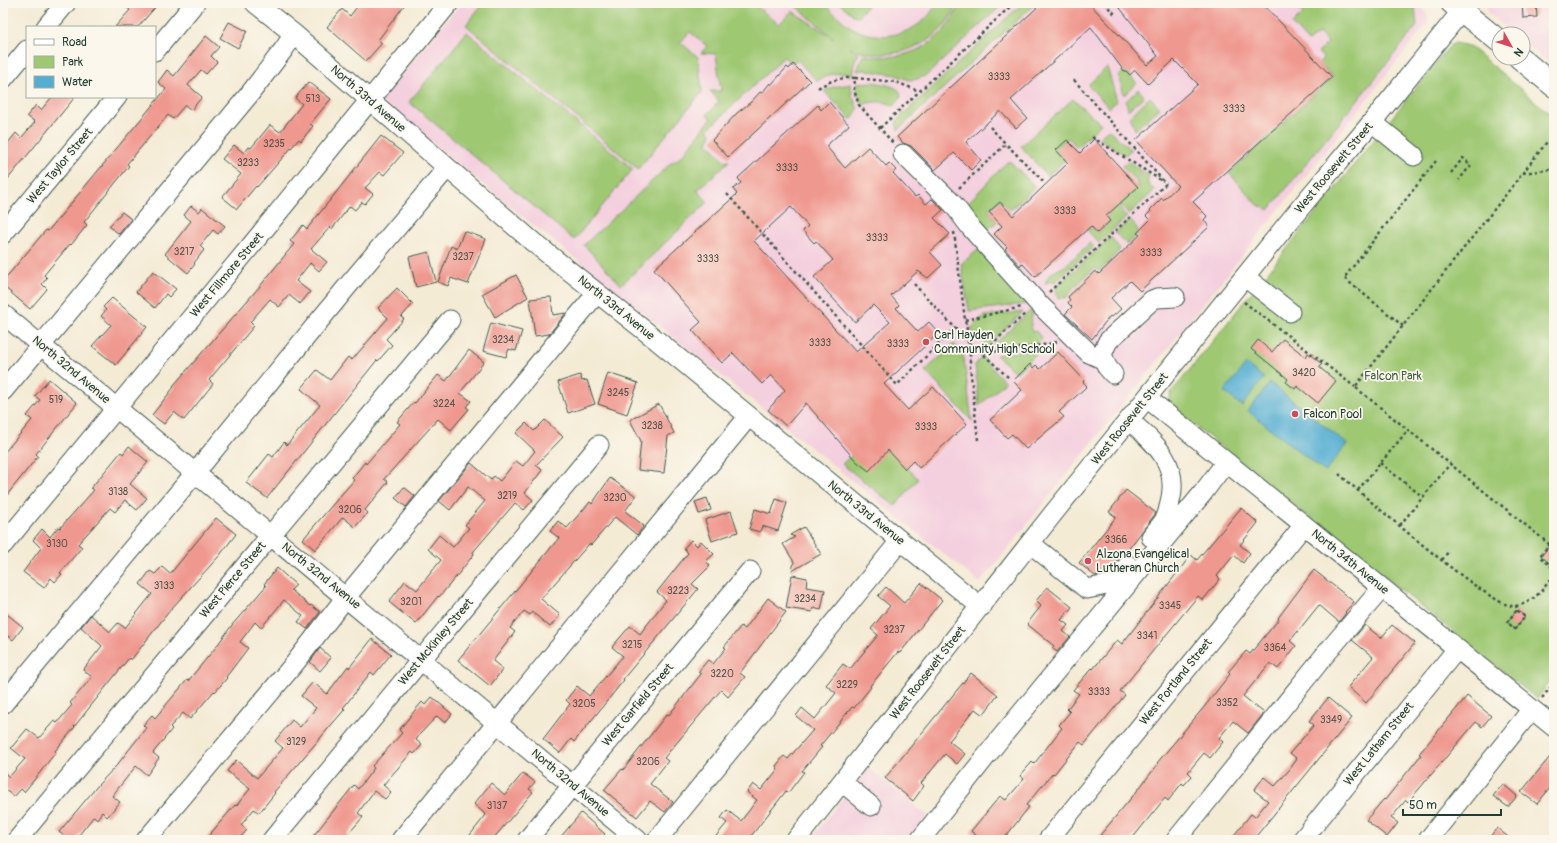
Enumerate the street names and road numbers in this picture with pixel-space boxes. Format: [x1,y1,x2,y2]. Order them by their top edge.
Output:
street label: North 33rd Avenue [327,62,409,136]
street label: West Roosevelt Street [1292,119,1377,217]
street label: West Taylor Street [24,125,96,207]
street label: West Fillmore Street [187,229,267,321]
street label: North 33rd Avenue [574,272,658,344]
street label: North 32nd Avenue [29,333,113,407]
street label: West Roosevelt Street [1088,370,1172,468]
street label: North 33rd Avenue [824,477,908,549]
street label: North 34th Avenue [1308,526,1392,598]
street label: West Pierce Street [197,539,269,621]
street label: North 32nd Avenue [278,539,364,613]
street label: West McKinley Street [395,595,477,688]
street label: West Roosevelt Street [887,623,969,723]
street label: West Portland Street [1136,636,1216,728]
street label: West Garfield Street [599,660,677,750]
street label: West Latham Street [1341,699,1417,789]
street label: North 32nd Avenue [528,746,612,820]

